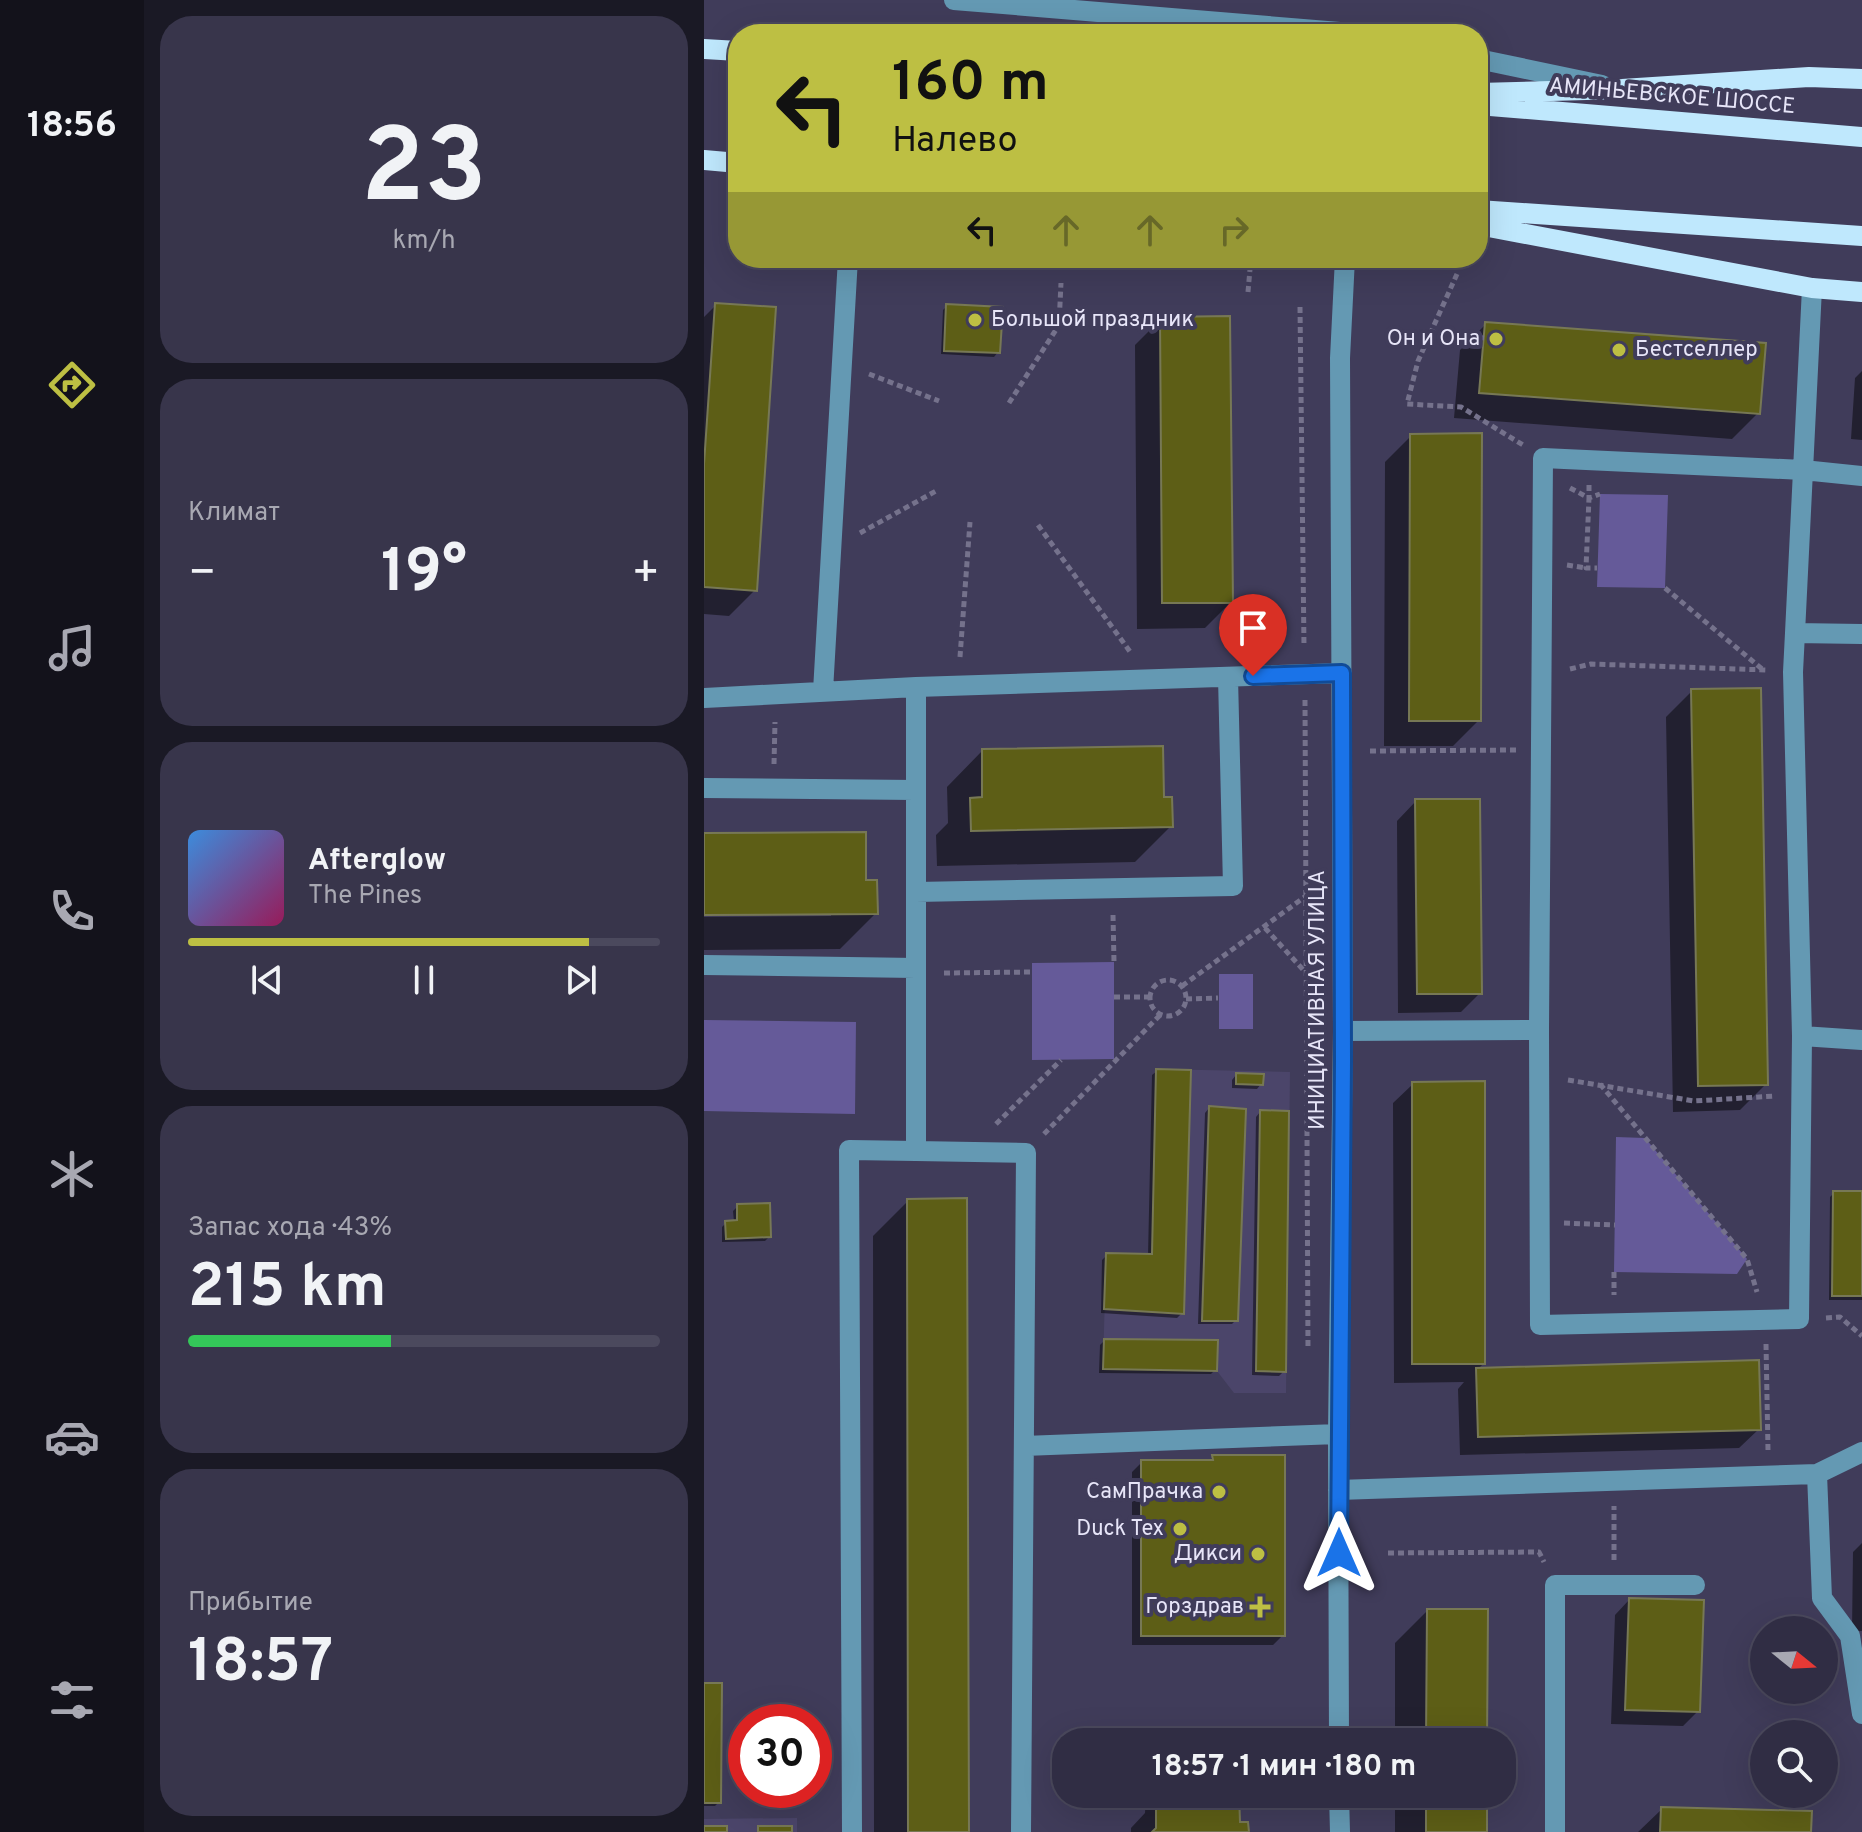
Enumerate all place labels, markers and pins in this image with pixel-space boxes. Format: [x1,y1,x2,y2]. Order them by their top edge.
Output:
place label: Большой праздник [991,307,1194,334]
marker: Большой праздник [966,311,984,329]
place label: Он и Она [1387,326,1480,353]
marker: Он и Она [1487,330,1505,348]
place label: Бестселлер [1635,337,1758,364]
marker: Бестселлер [1610,341,1628,359]
pin [1219,594,1287,676]
place label: СамПрачка [1086,1479,1203,1506]
marker: СамПрачка [1210,1483,1228,1501]
place label: Duck Tex [1076,1516,1164,1543]
marker: Duck Tex [1171,1520,1189,1538]
place label: Дикси [1174,1541,1242,1568]
marker: Дикси [1249,1545,1267,1563]
place label: Горздрав [1145,1594,1244,1621]
marker: Горздрав [1251,1598,1269,1616]

